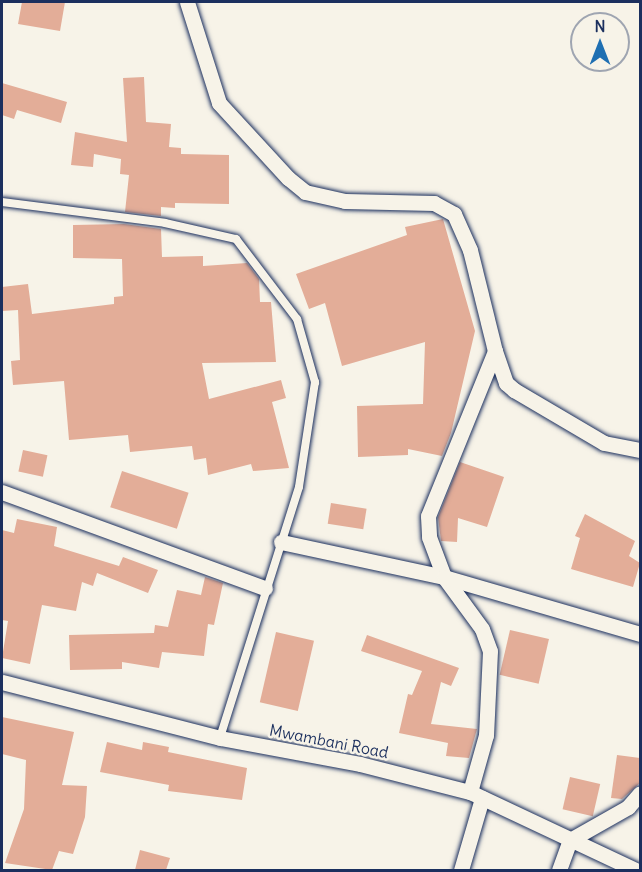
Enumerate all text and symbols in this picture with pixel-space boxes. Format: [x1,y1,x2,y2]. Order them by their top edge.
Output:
north arrow [570,12,630,72]
text: N [594,16,606,36]
street label: Mwambani Road [268,720,390,762]

